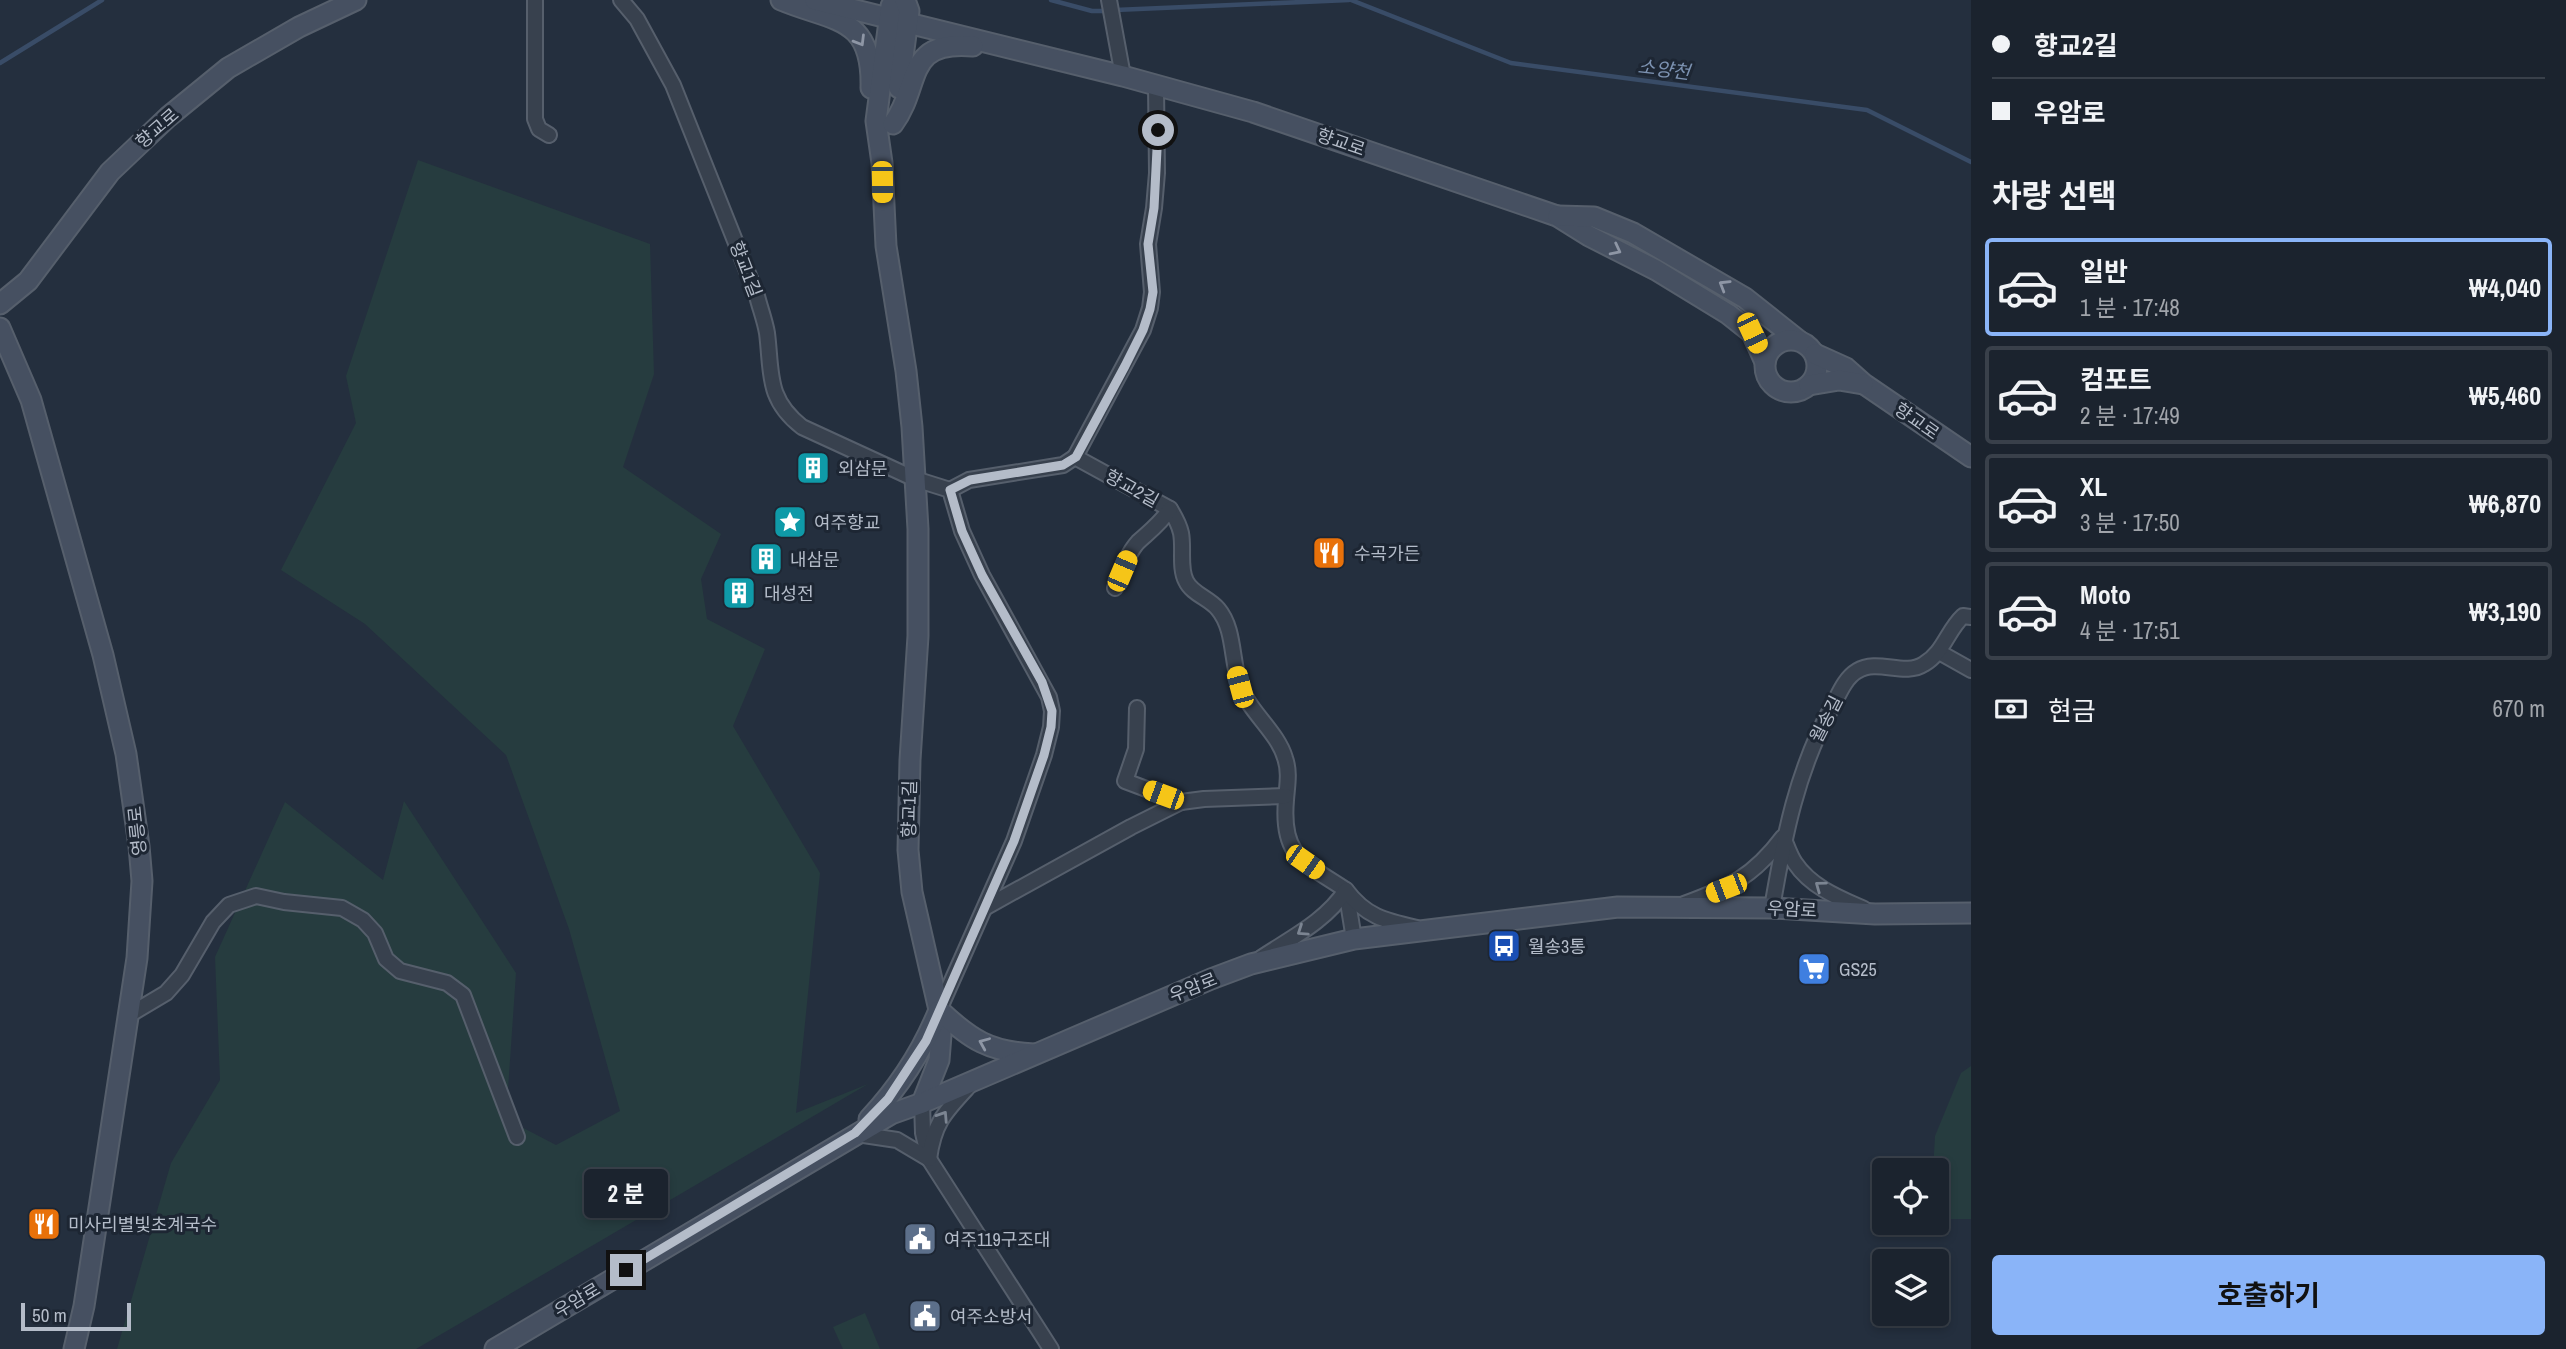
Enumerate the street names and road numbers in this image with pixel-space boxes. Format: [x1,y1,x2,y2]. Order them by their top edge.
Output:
street label: 향교로 [130,102,184,154]
street label: 향교로 [1313,122,1369,162]
street label: 향교1길 [724,237,768,301]
street label: 향교로 [1889,397,1945,445]
street label: 향교2길 [1101,463,1163,513]
street label: 월송길 [1804,691,1848,747]
street label: 향교1길 [896,780,922,838]
street label: 영릉로 [122,805,152,857]
street label: 우암로 [1767,895,1817,923]
street label: 우암로 [1165,966,1221,1008]
street label: 우암로 [549,1276,605,1324]

